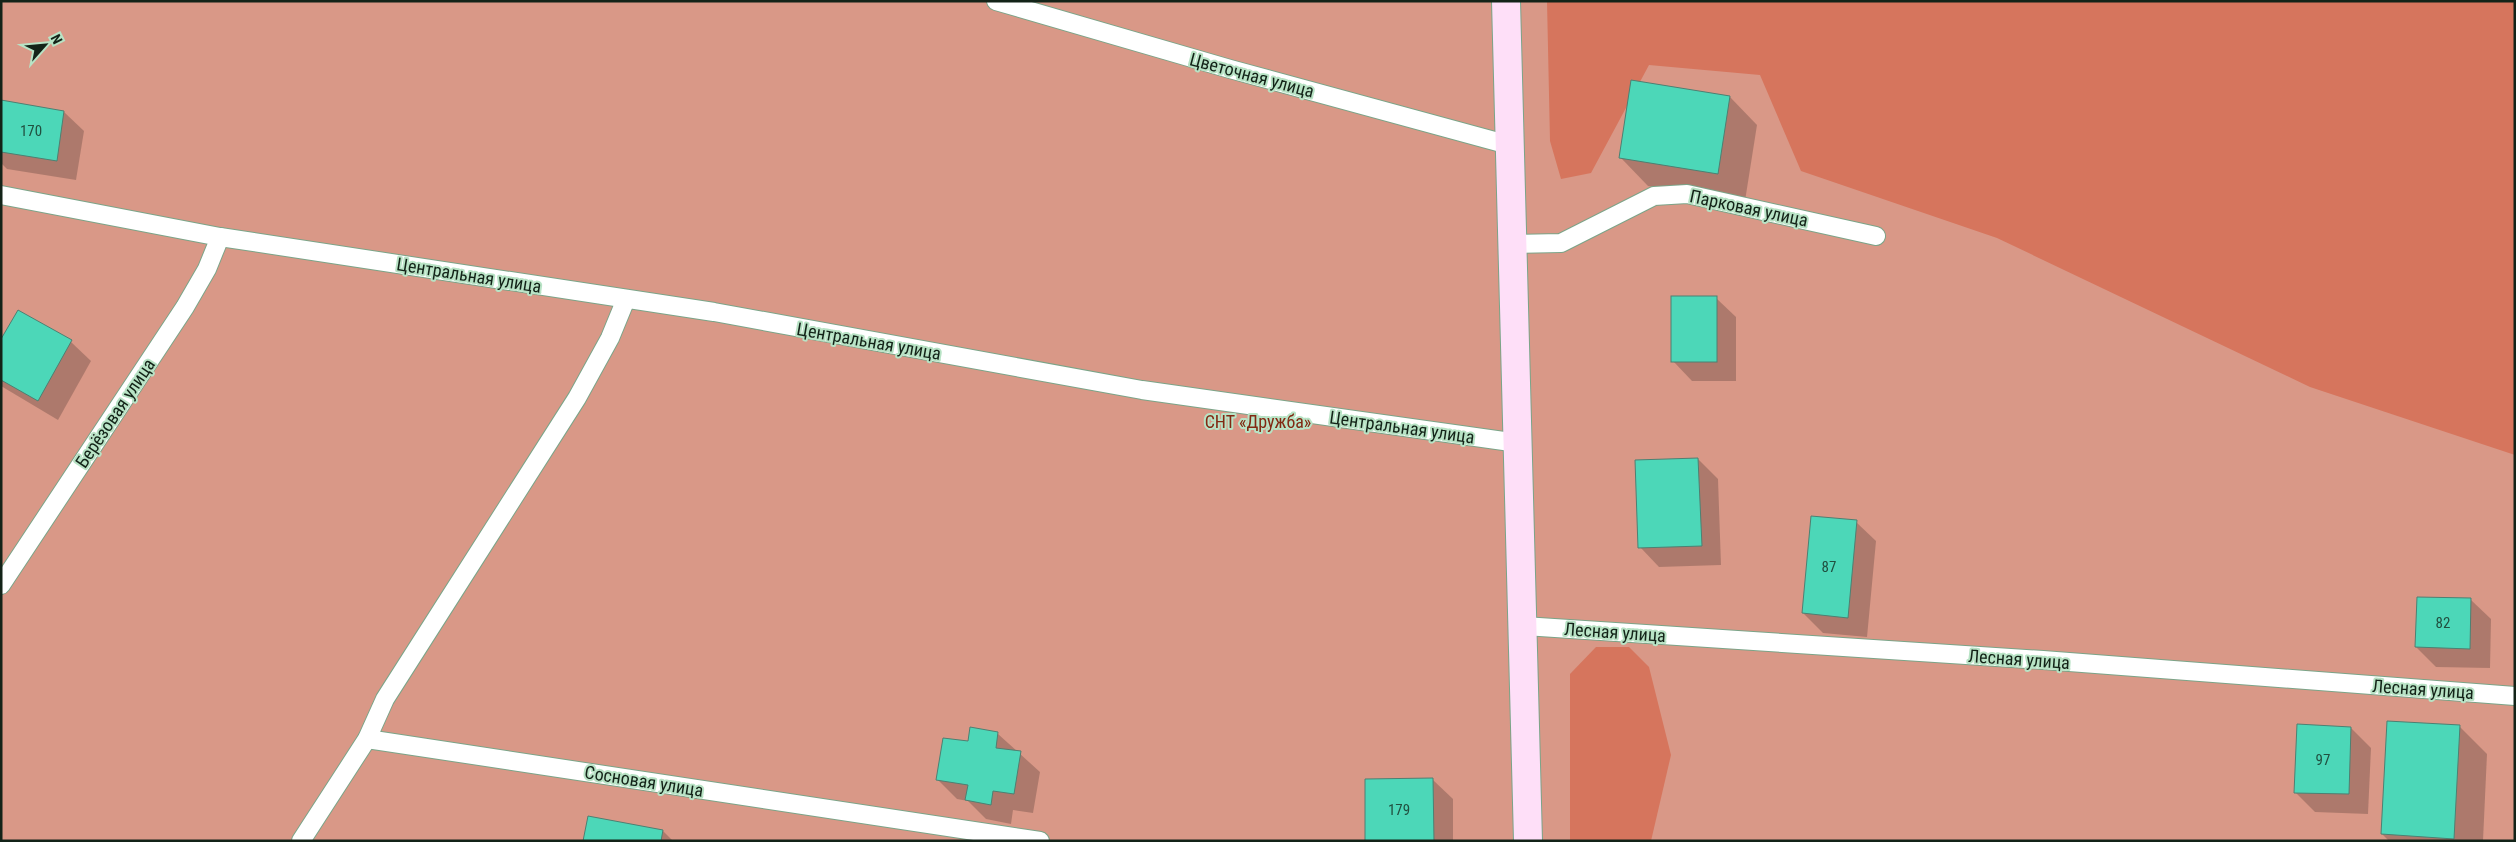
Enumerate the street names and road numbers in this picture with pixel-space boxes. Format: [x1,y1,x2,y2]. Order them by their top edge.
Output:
street label: Цветочная улица [1187,48,1317,102]
street label: Парковая улица [1688,185,1810,231]
street label: Центральная улица [395,253,543,297]
street label: Центральная улица [795,318,943,364]
street label: Берёзовая улица [71,355,159,471]
street label: Центральная улица [1328,406,1476,448]
street label: Лесная улица [1563,618,1667,646]
street label: Лесная улица [1967,645,2071,673]
street label: Лесная улица [2371,675,2475,703]
street label: Сосновая улица [583,761,705,801]

